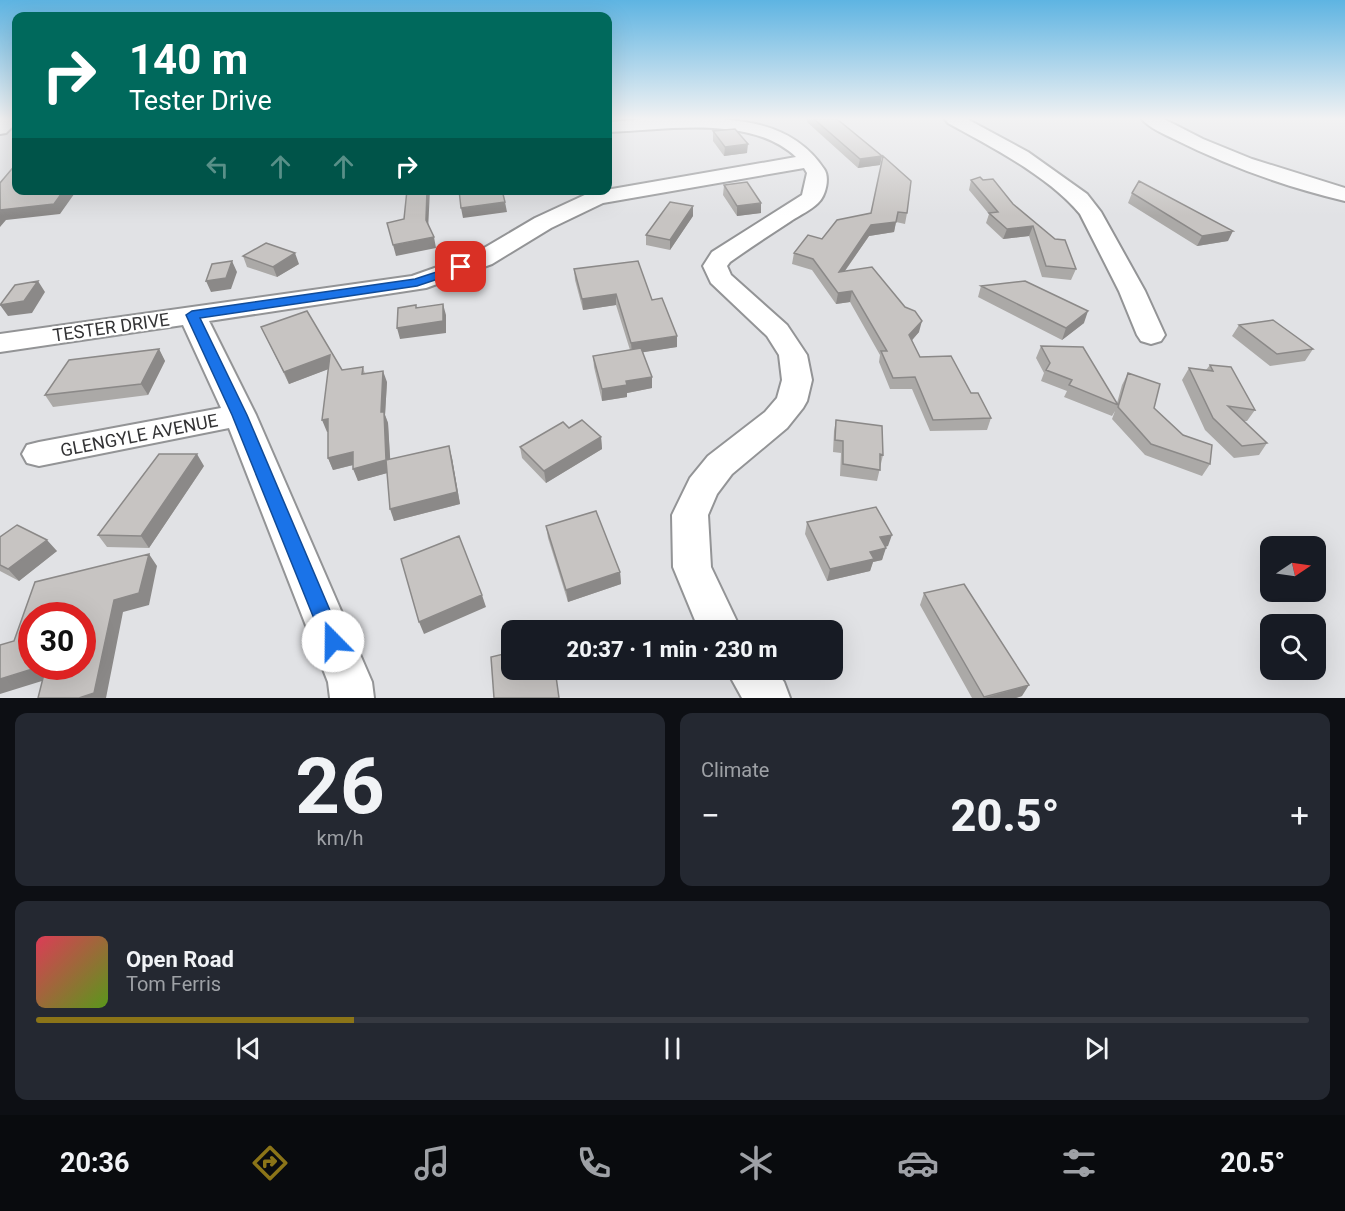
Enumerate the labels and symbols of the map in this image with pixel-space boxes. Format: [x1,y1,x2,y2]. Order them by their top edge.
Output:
pin [435,241,486,292]
street label: TESTER DRIVE [51,308,171,346]
street label: GLENGYLE AVENUE [59,409,219,461]
north arrow [1260,536,1326,602]
speed limit sign: 30 [18,602,96,680]
position arrow [301,609,365,673]

